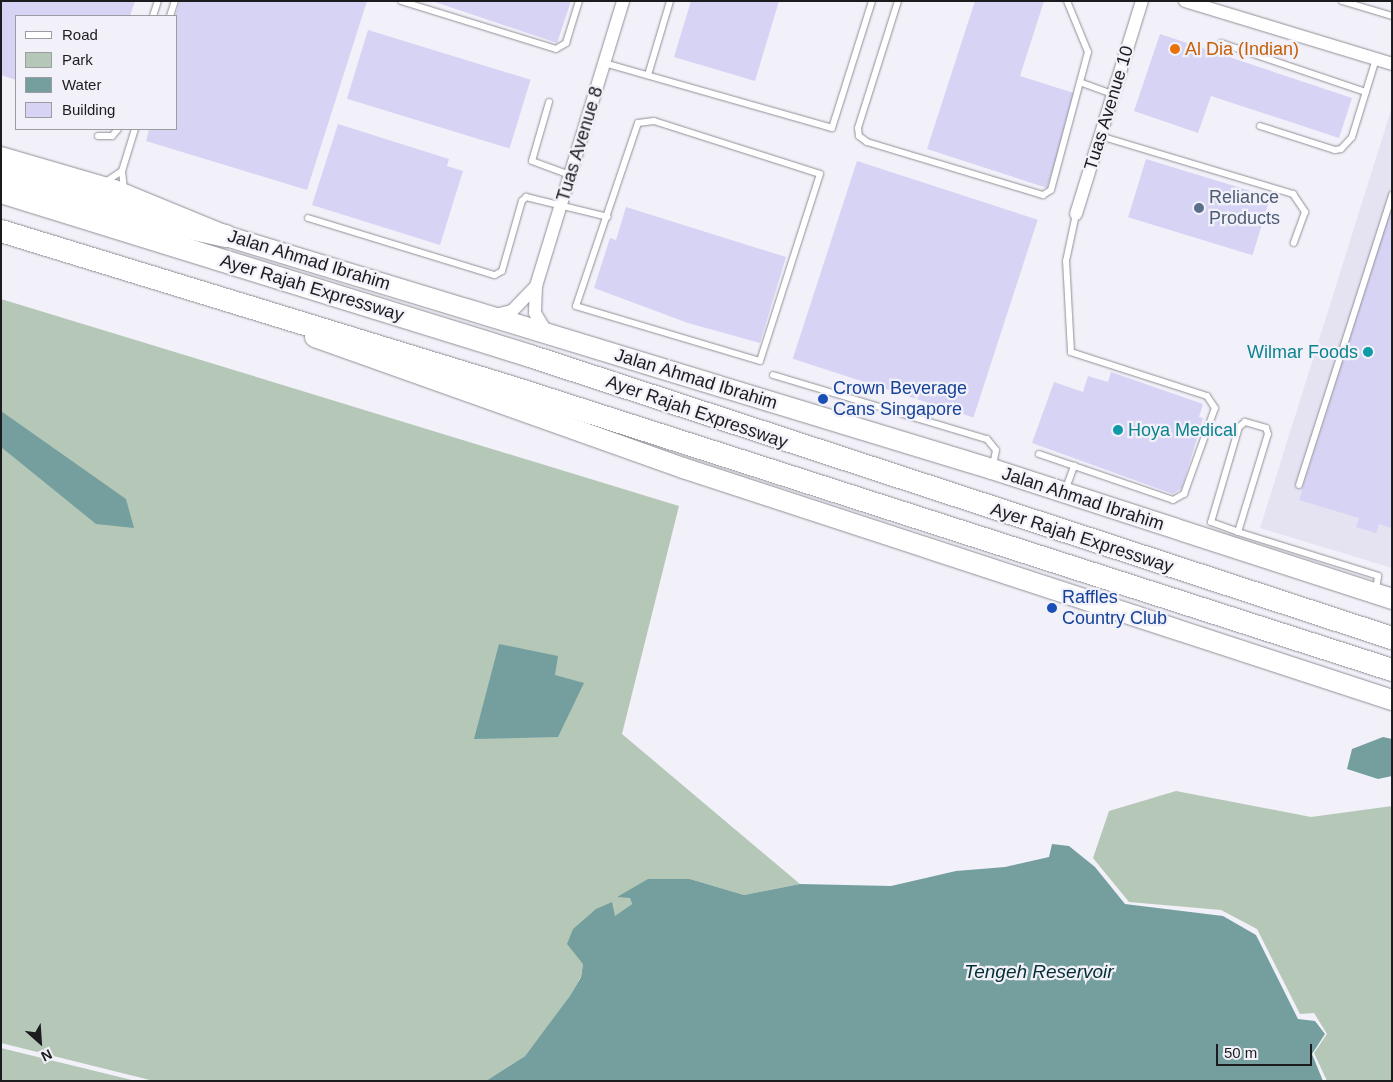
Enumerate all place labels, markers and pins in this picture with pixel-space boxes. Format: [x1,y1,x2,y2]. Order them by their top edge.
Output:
place label: Al Dia (Indian) [1185,38,1299,60]
marker: Al Dia (Indian) [1169,43,1181,55]
place label: Reliance Products [1209,187,1280,230]
marker: Reliance Products [1193,202,1205,214]
place label: Wilmar Foods [1247,341,1358,363]
marker: Wilmar Foods [1362,346,1374,358]
place label: Crown Beverage Cans Singapore [833,378,967,420]
marker: Crown Beverage Cans Singapore [817,393,829,405]
place label: Hoya Medical [1128,419,1237,441]
marker: Hoya Medical [1112,424,1124,436]
place label: Raffles Country Club [1062,587,1167,630]
marker: Raffles Country Club [1046,602,1058,614]

